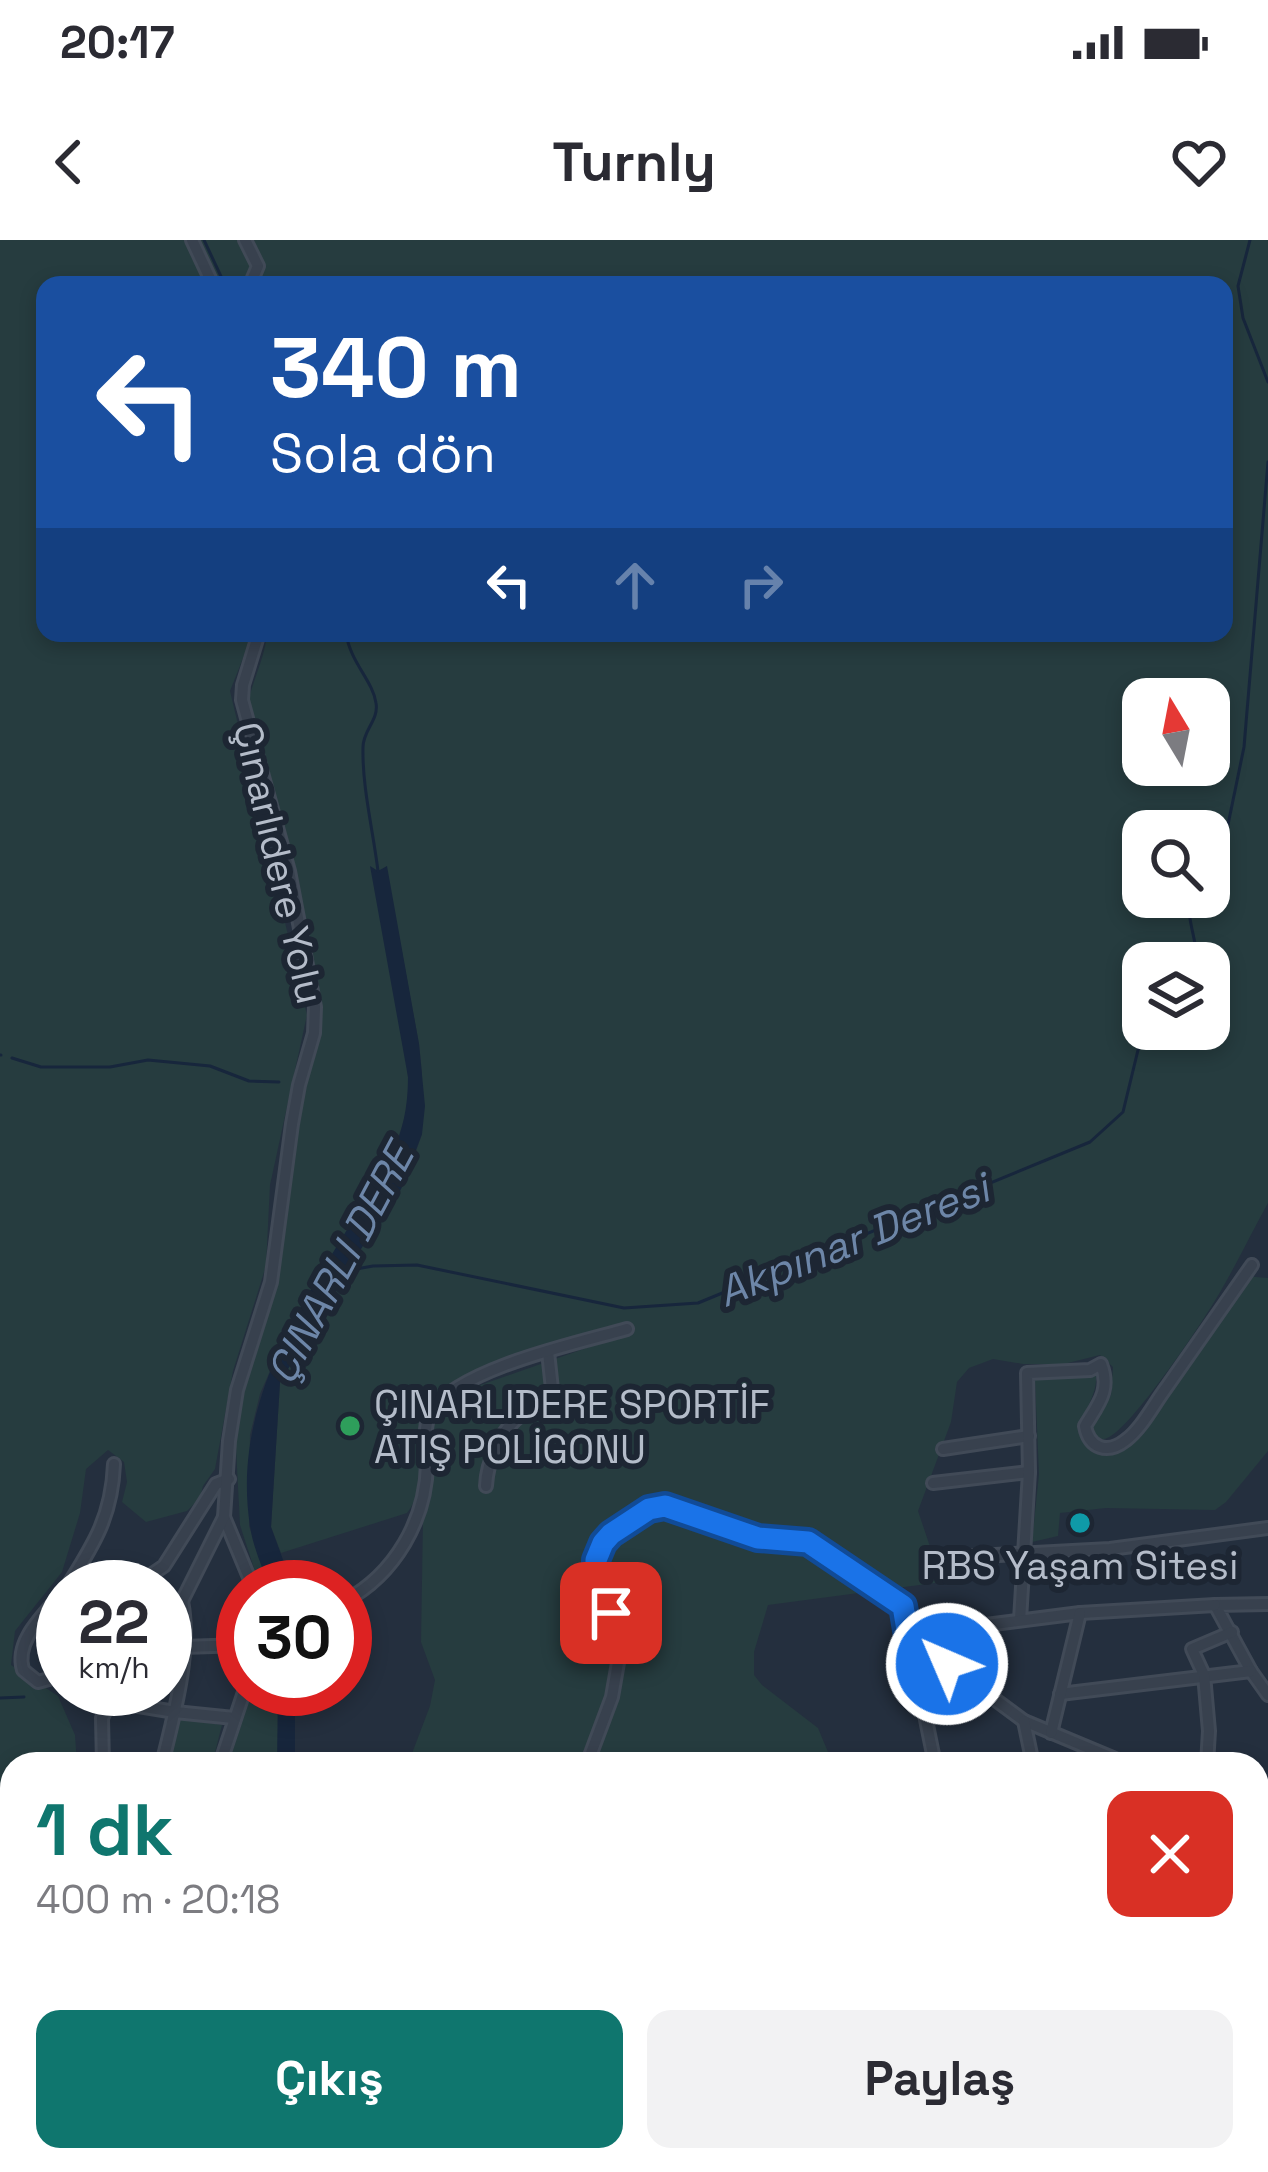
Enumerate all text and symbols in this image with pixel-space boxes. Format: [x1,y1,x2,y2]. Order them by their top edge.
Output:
text: 20:17 [60,14,175,71]
text: Turnly [552,128,716,197]
icon: back [36,129,102,195]
icon: heart [1166,129,1232,195]
text: 340 m [270,314,522,422]
icon: left [72,324,228,480]
text: Sola dön [270,419,496,488]
icon: left [476,552,542,618]
icon: ahead [602,552,668,618]
icon: right [728,552,794,618]
north arrow [1122,678,1230,786]
map controls [1122,678,1230,1050]
street label: Çınarlıdere Yolu [223,717,335,1009]
button: search [1122,810,1230,918]
button: layers [1122,942,1230,1050]
water label: ÇINARLI DERE [255,1130,428,1393]
water label: Akpınar Deresi [710,1160,1001,1319]
place label: ÇINARLIDERE SPORTİF ATIŞ POLİGONU [374,1380,770,1474]
marker: ÇINARLIDERE SPORTİF ATIŞ POLİGONU [337,1413,363,1439]
marker: RBS Yaşam Sitesi [1067,1510,1093,1536]
place label: RBS Yaşam Sitesi [922,1541,1238,1590]
speed limit sign: 30 [216,1560,372,1716]
pin [560,1562,662,1664]
icon: arrive [578,1580,644,1646]
text: 22 [78,1584,150,1661]
position arrow [884,1601,1010,1727]
text: km/h [78,1648,150,1687]
text: 1 dk [36,1784,173,1876]
button: close [1107,1791,1233,1917]
text: 400 m · 20:18 [36,1875,280,1924]
button: Çıkış [36,2010,623,2148]
button: Paylaş [647,2010,1233,2148]

